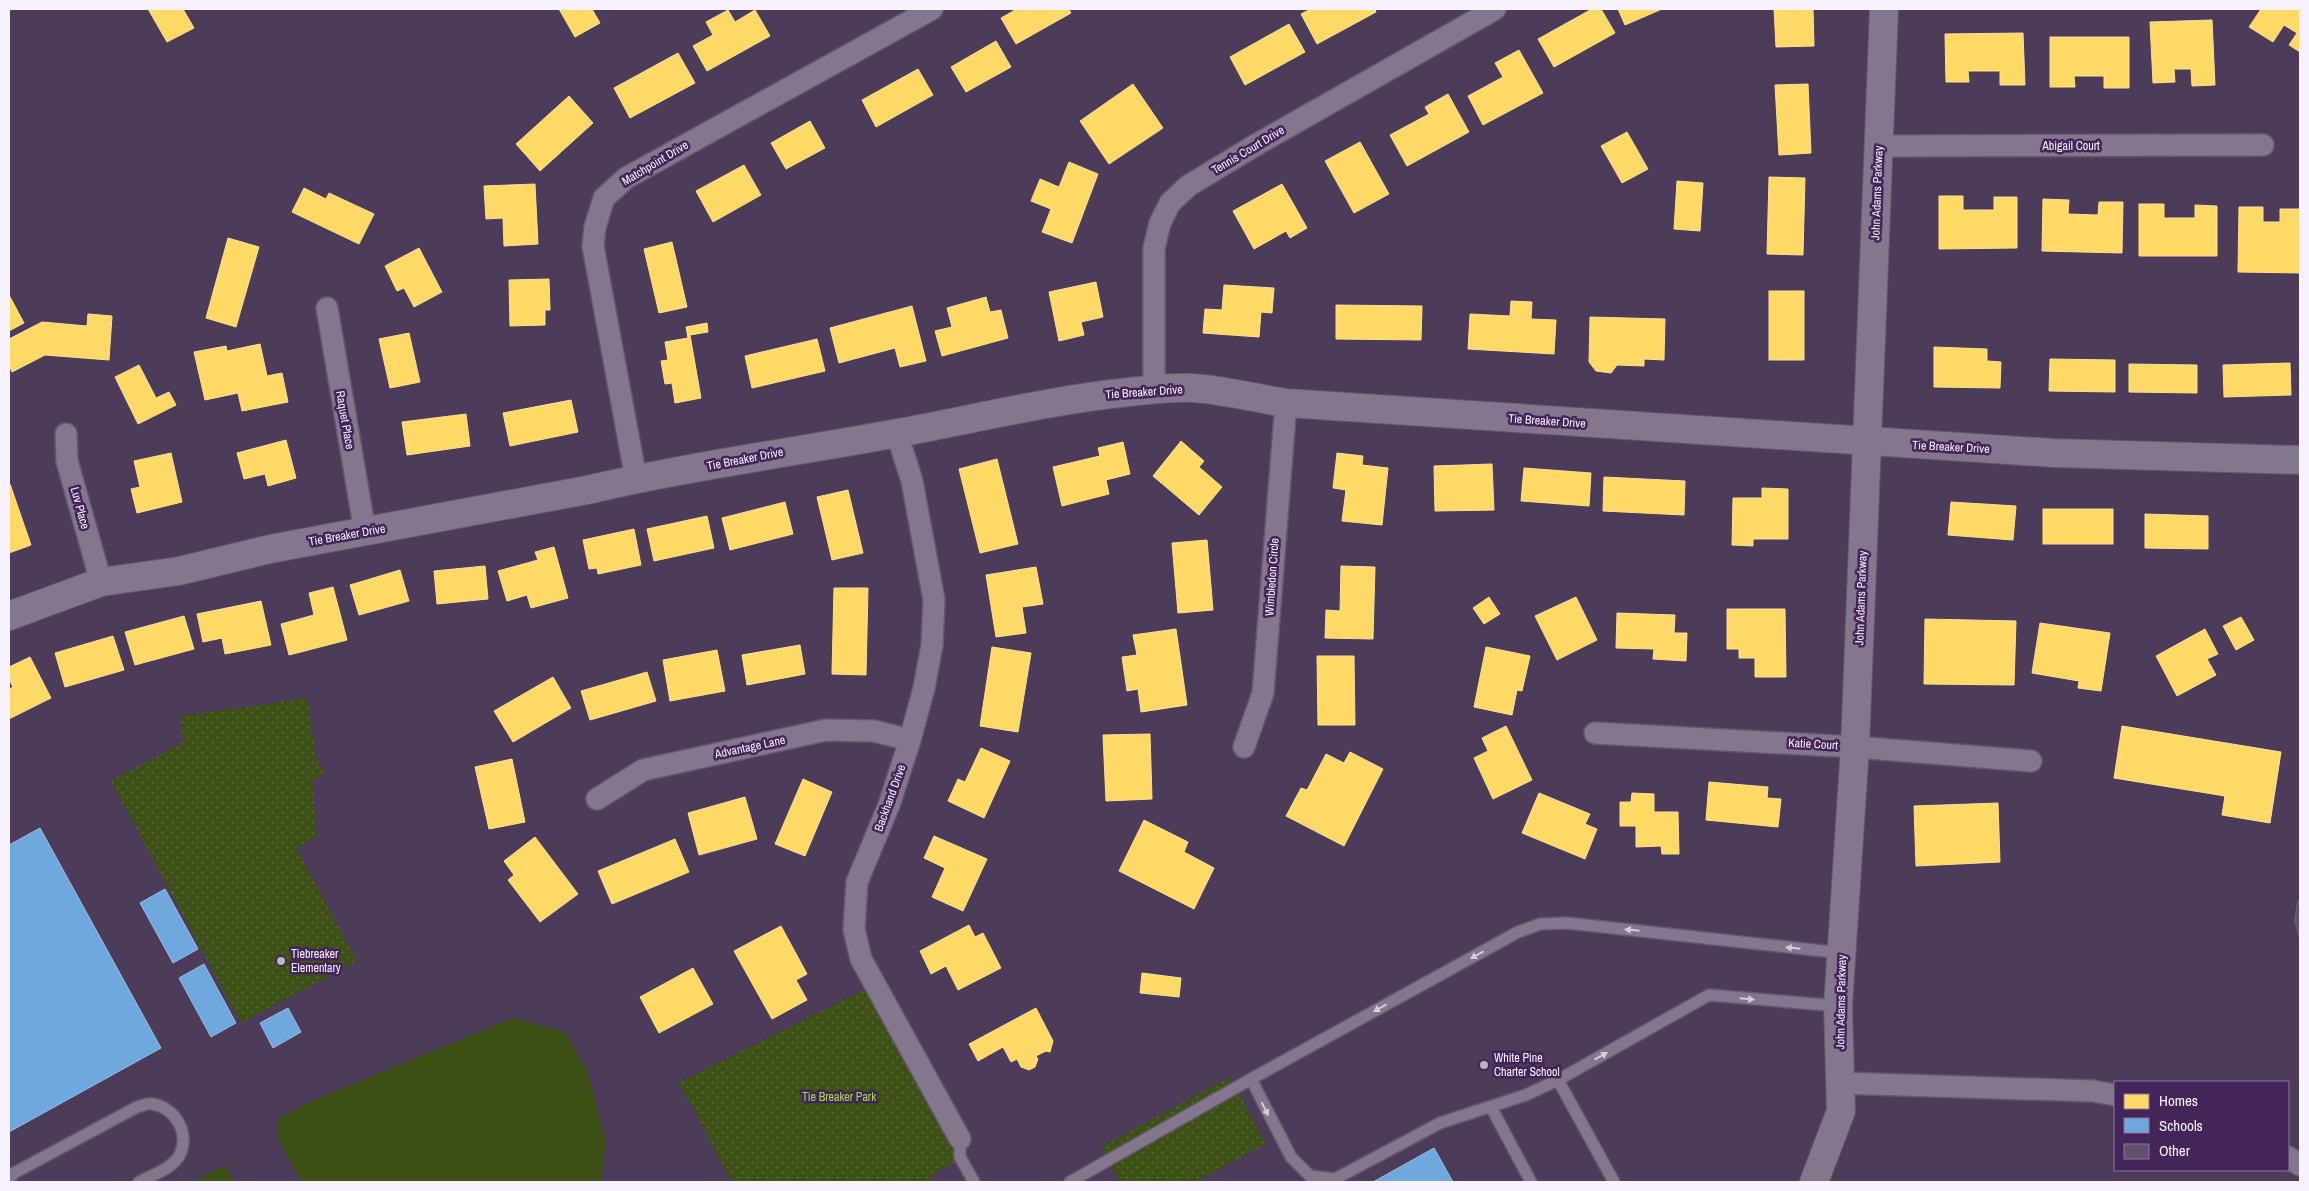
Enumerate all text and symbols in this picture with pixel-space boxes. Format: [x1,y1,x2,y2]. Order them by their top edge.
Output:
street label: Tennis Court Drive [1209,122,1287,178]
street label: Matchpoint Drive [619,137,691,189]
street label: Abigail Court [2041,138,2100,154]
street label: John Adams Parkway [1867,145,1887,241]
street label: Tie Breaker Drive [1105,381,1183,403]
street label: Raquet Place [332,390,358,450]
street label: Tie Breaker Drive [1508,410,1586,432]
street label: Tie Breaker Drive [1912,437,1990,457]
street label: Tie Breaker Drive [705,444,785,474]
street label: Luv Place [67,485,93,531]
street label: Tie Breaker Drive [307,520,387,550]
street label: Wimbledon Circle [1261,537,1283,617]
street label: John Adams Parkway [1851,550,1871,646]
street label: Advantage Lane [712,732,787,762]
street label: Katie Court [1788,735,1839,753]
street label: Backhand Drive [871,762,909,834]
one-way arrow [1623,926,1639,934]
one-way arrow [1785,944,1801,952]
place label: Tiebreaker Elementary [291,946,341,976]
one-way arrow [1470,951,1484,959]
street label: John Adams Parkway [1832,954,1850,1049]
marker: Tiebreaker Elementary [275,955,287,967]
one-way arrow [1739,995,1755,1003]
one-way arrow [1373,1004,1386,1013]
place label: White Pine Charter School [1494,1050,1560,1080]
one-way arrow [1593,1052,1608,1060]
marker: White Pine Charter School [1478,1059,1490,1071]
legend [2114,1081,2289,1171]
park label: Tie Breaker Park [802,1089,876,1105]
text: Homes [2159,1090,2198,1111]
one-way arrow [1261,1102,1270,1116]
text: Schools [2159,1115,2203,1136]
text: Other [2159,1140,2190,1161]

